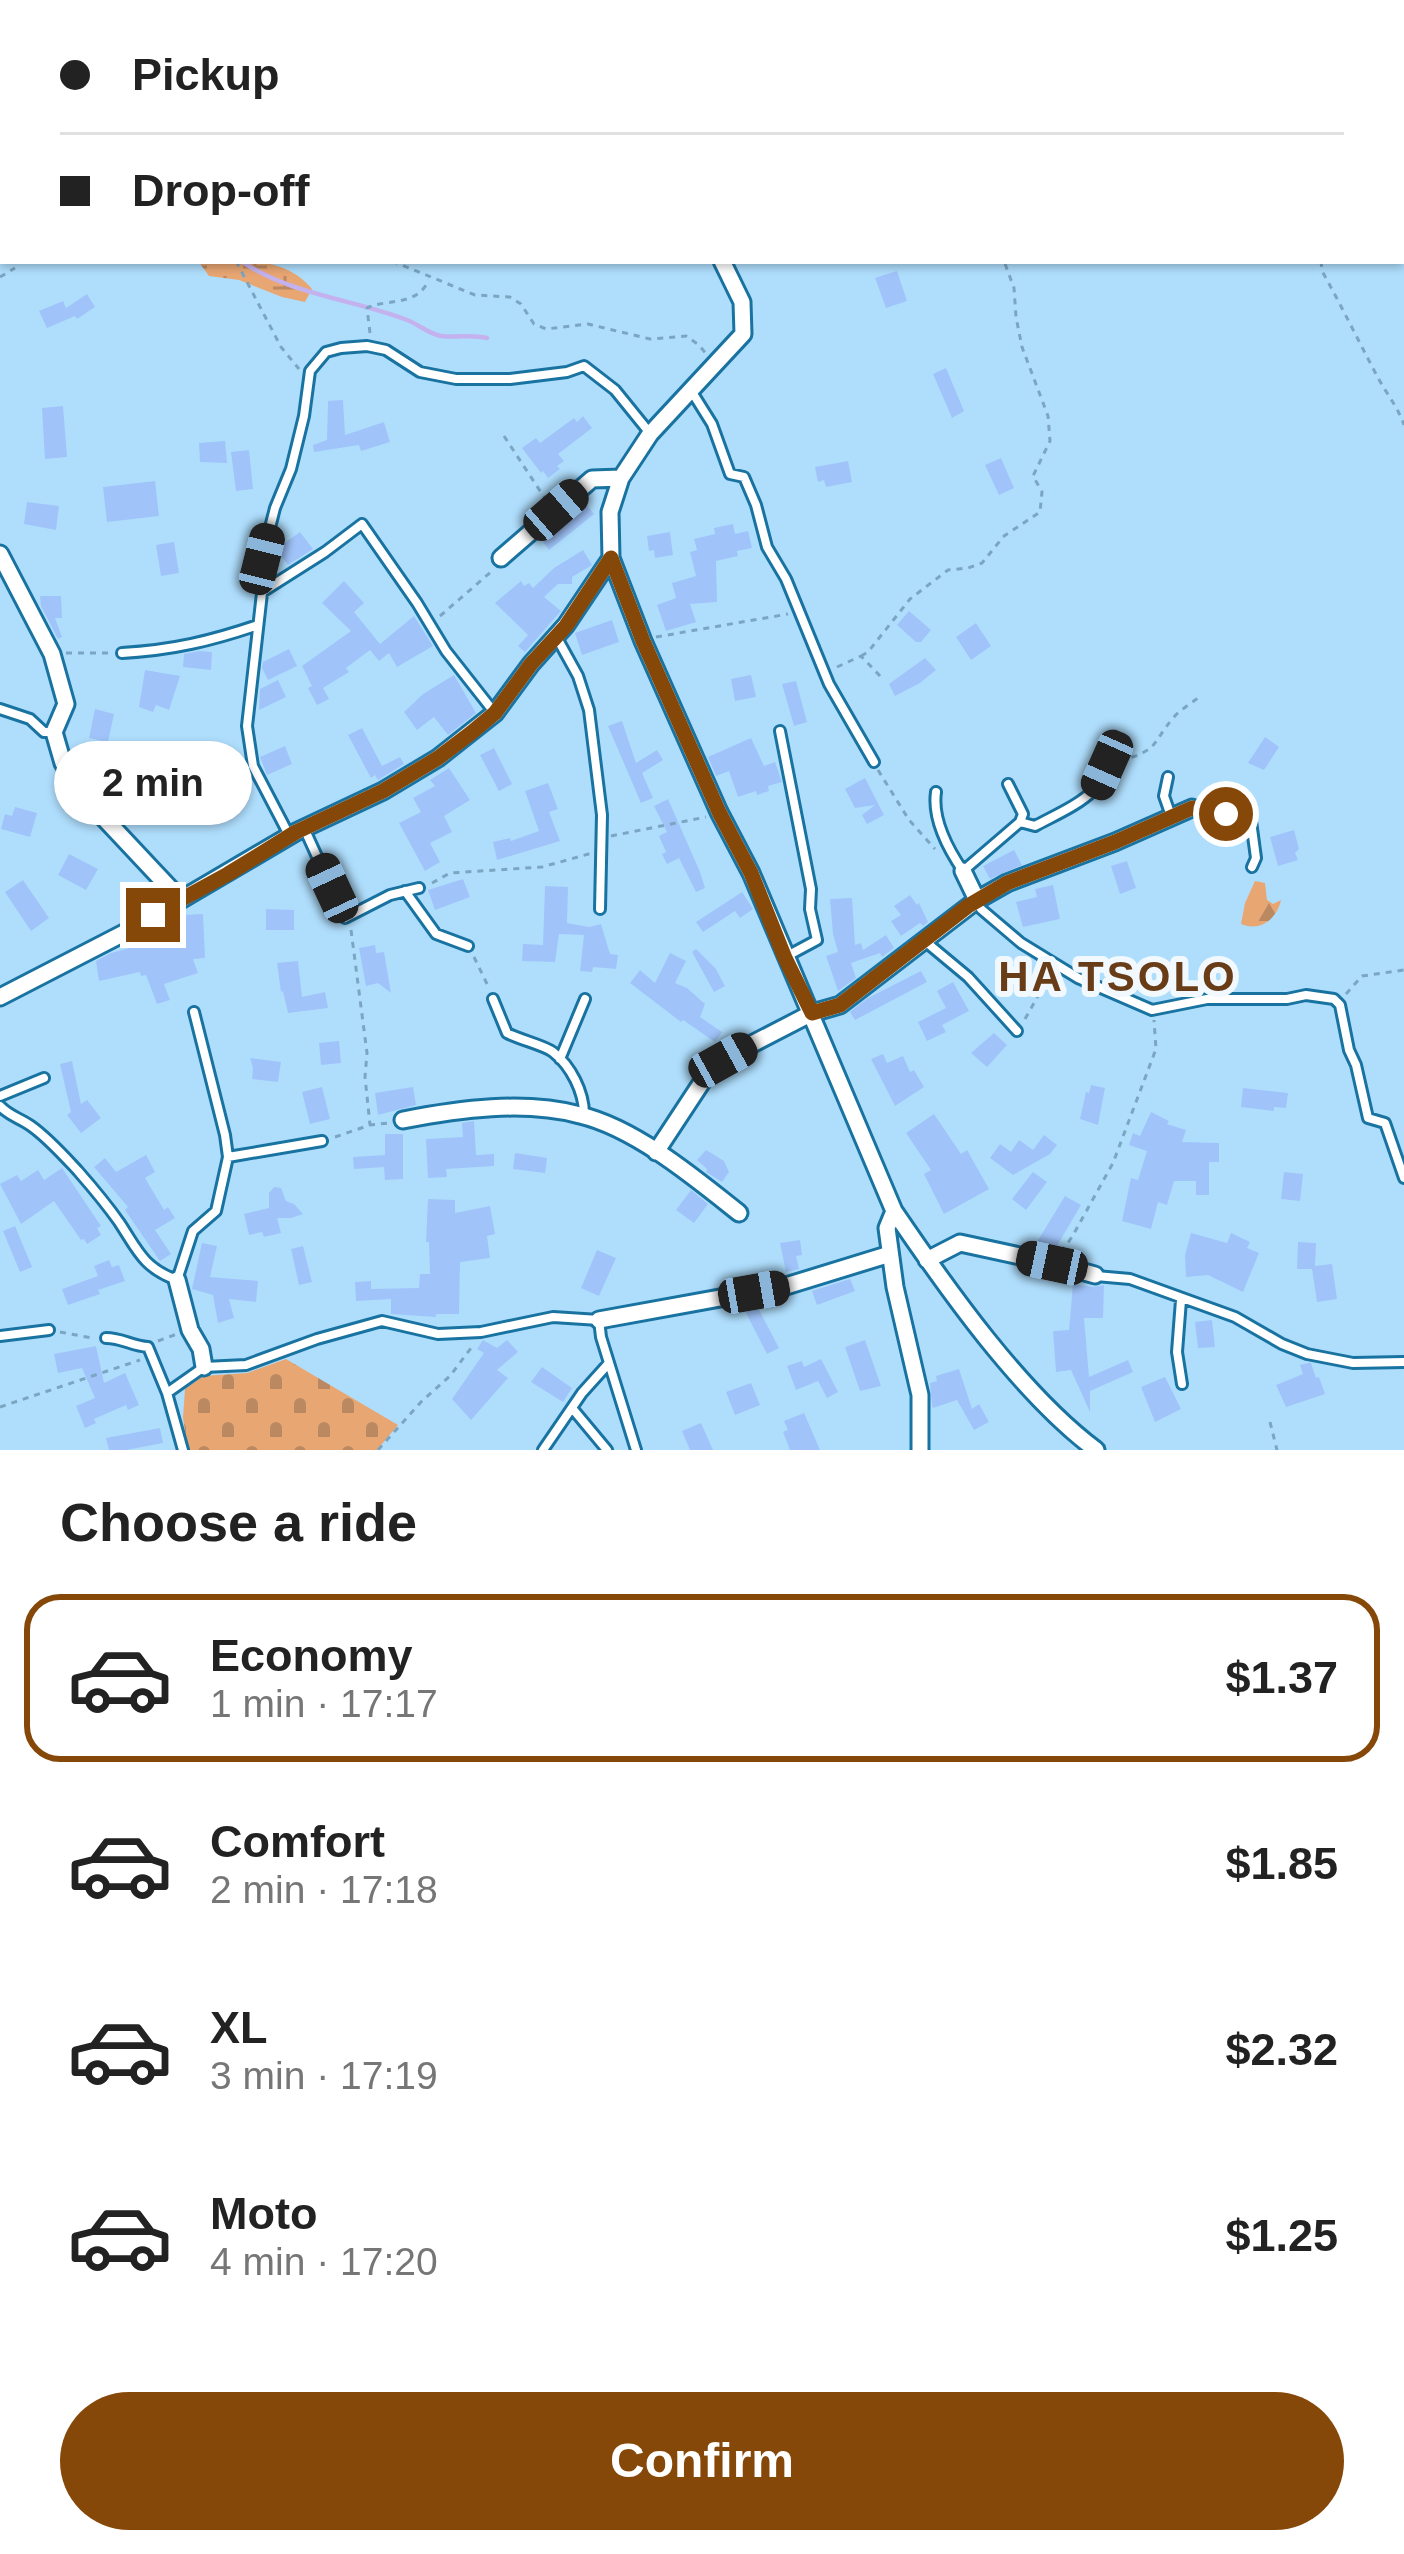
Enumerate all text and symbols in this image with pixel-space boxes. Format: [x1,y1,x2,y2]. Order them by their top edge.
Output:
text: Pickup [132,49,280,100]
text: Drop-off [132,165,309,216]
car [517,473,595,547]
car [236,520,288,598]
car [1076,725,1138,805]
callout: 2 min [54,741,252,825]
text: 2 min [102,761,204,804]
route start [1199,787,1253,841]
car [300,848,364,928]
route end [126,888,180,942]
district label: HA TSOLO [998,953,1238,1000]
car [683,1027,763,1093]
car [1013,1238,1091,1288]
car [715,1268,793,1316]
text: Choose a ride [60,1492,417,1552]
icon: car [66,1624,174,1732]
text: Economy [210,1630,413,1681]
text: $1.37 [1225,1652,1338,1703]
text: 1 min · 17:17 [210,1682,438,1725]
icon: car [66,1810,174,1918]
text: Comfort [210,1816,385,1867]
text: $1.85 [1225,1838,1338,1889]
text: 2 min · 17:18 [210,1868,438,1911]
icon: car [66,1996,174,2104]
text: XL [210,2002,268,2053]
text: $2.32 [1225,2024,1338,2075]
text: 3 min · 17:19 [210,2054,438,2097]
icon: car [66,2182,174,2290]
text: Moto [210,2188,317,2239]
text: $1.25 [1225,2210,1338,2261]
text: 4 min · 17:20 [210,2240,438,2283]
button: Confirm [60,2392,1344,2530]

